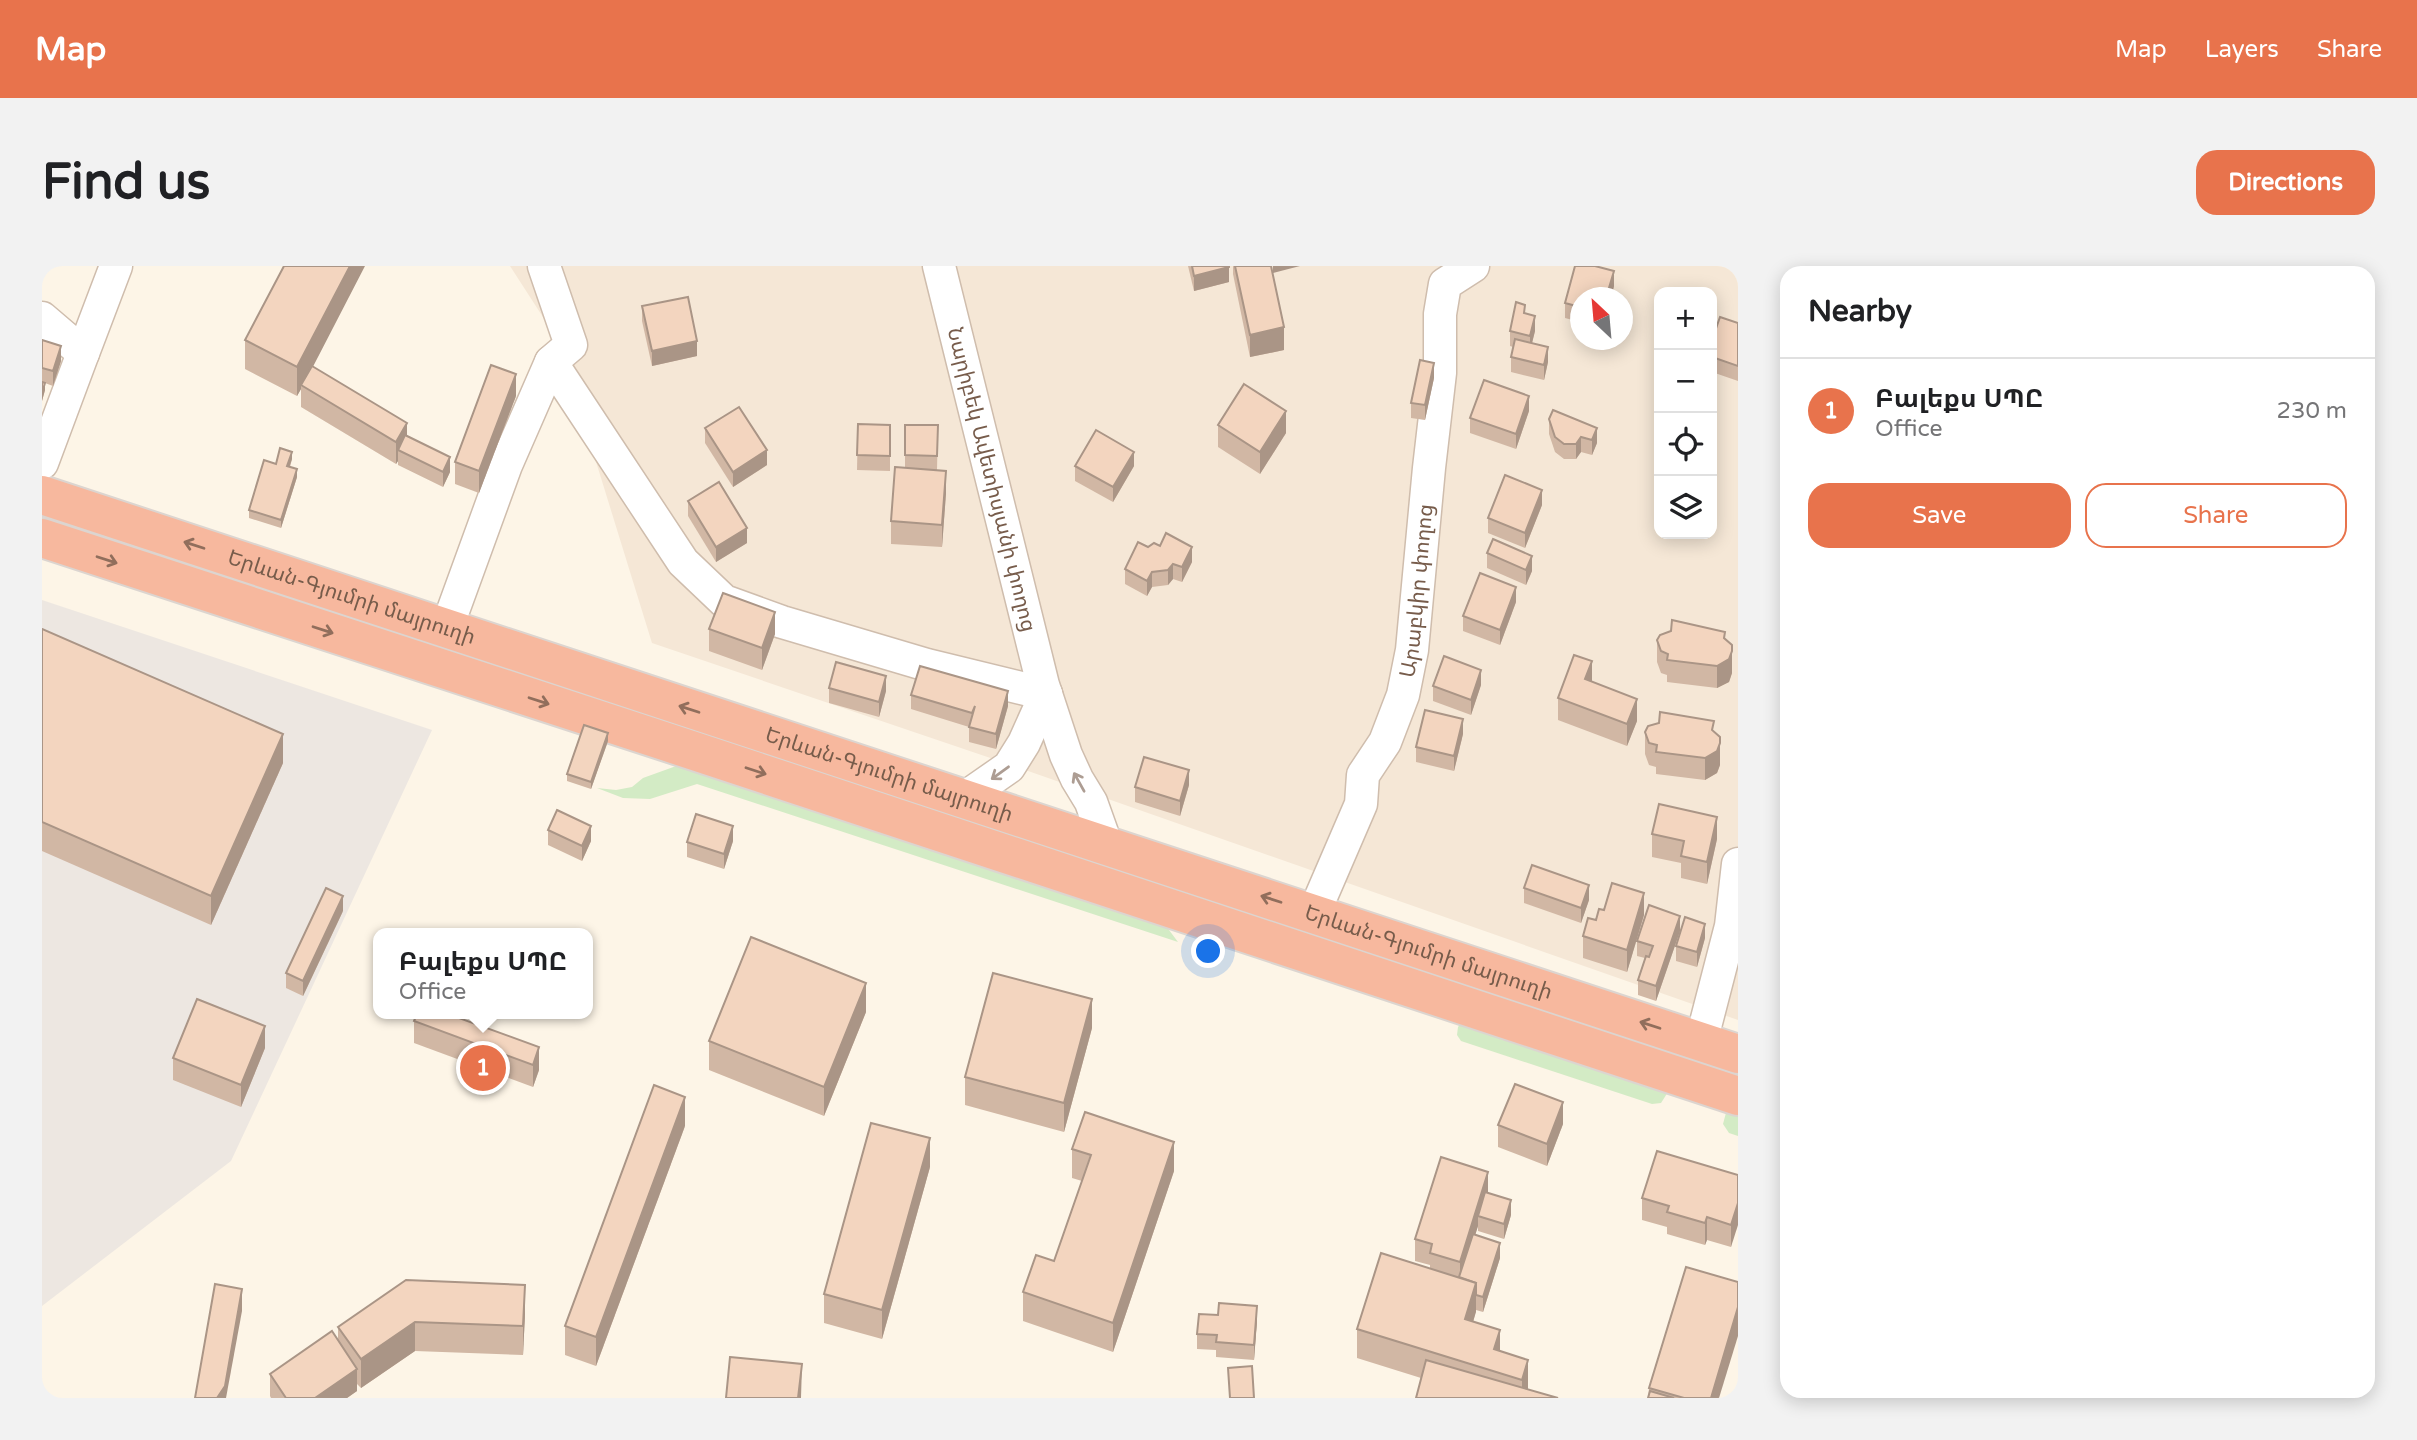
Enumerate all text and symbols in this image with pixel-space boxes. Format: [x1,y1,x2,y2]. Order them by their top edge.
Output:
text: Map [35,30,106,69]
text: Map [2115,35,2167,64]
text: Layers [2205,35,2279,64]
text: Share [2317,35,2382,64]
button: Directions [2196,150,2375,215]
text: Find us [42,153,210,212]
north arrow [1570,287,1633,350]
map controls [1654,287,1717,539]
button: + [1654,287,1717,350]
text: Nearby [1808,293,1912,330]
street label: Նարիբեկ Ավետիսյանի փողոց [942,325,1041,634]
button: − [1654,350,1717,413]
text: Բալեքս ՍՊԸ [1875,383,2043,414]
text: 1 [1824,397,1838,425]
text: 230 m [2277,397,2347,425]
button: locate [1654,413,1717,476]
text: Office [1875,415,1943,443]
button: layers [1654,476,1717,539]
button: Save [1808,483,2071,548]
button: Share [2085,483,2347,548]
street label: Արաբկիր փողոց [1395,503,1439,680]
one-way arrow [183,538,205,551]
street label: Երևան-Գյումրի մայրուղի [224,545,479,650]
one-way arrow [96,554,118,567]
one-way arrow [312,625,334,638]
one-way arrow [528,695,550,708]
one-way arrow [678,702,700,715]
street label: Երևան-Գյումրի մայրուղի [762,722,1016,827]
one-way arrow [744,766,766,778]
one-way arrow [991,766,1010,780]
one-way arrow [1072,772,1086,793]
one-way arrow [1261,892,1283,904]
street label: Երևան-Գյումրի մայրուղի [1301,900,1556,1005]
popup [373,928,593,1019]
your location [1191,934,1225,968]
text: Բալեքս ՍՊԸ [399,946,567,977]
text: Office [399,978,466,1006]
one-way arrow [1639,1018,1661,1030]
pin: 1 [460,1042,506,1094]

